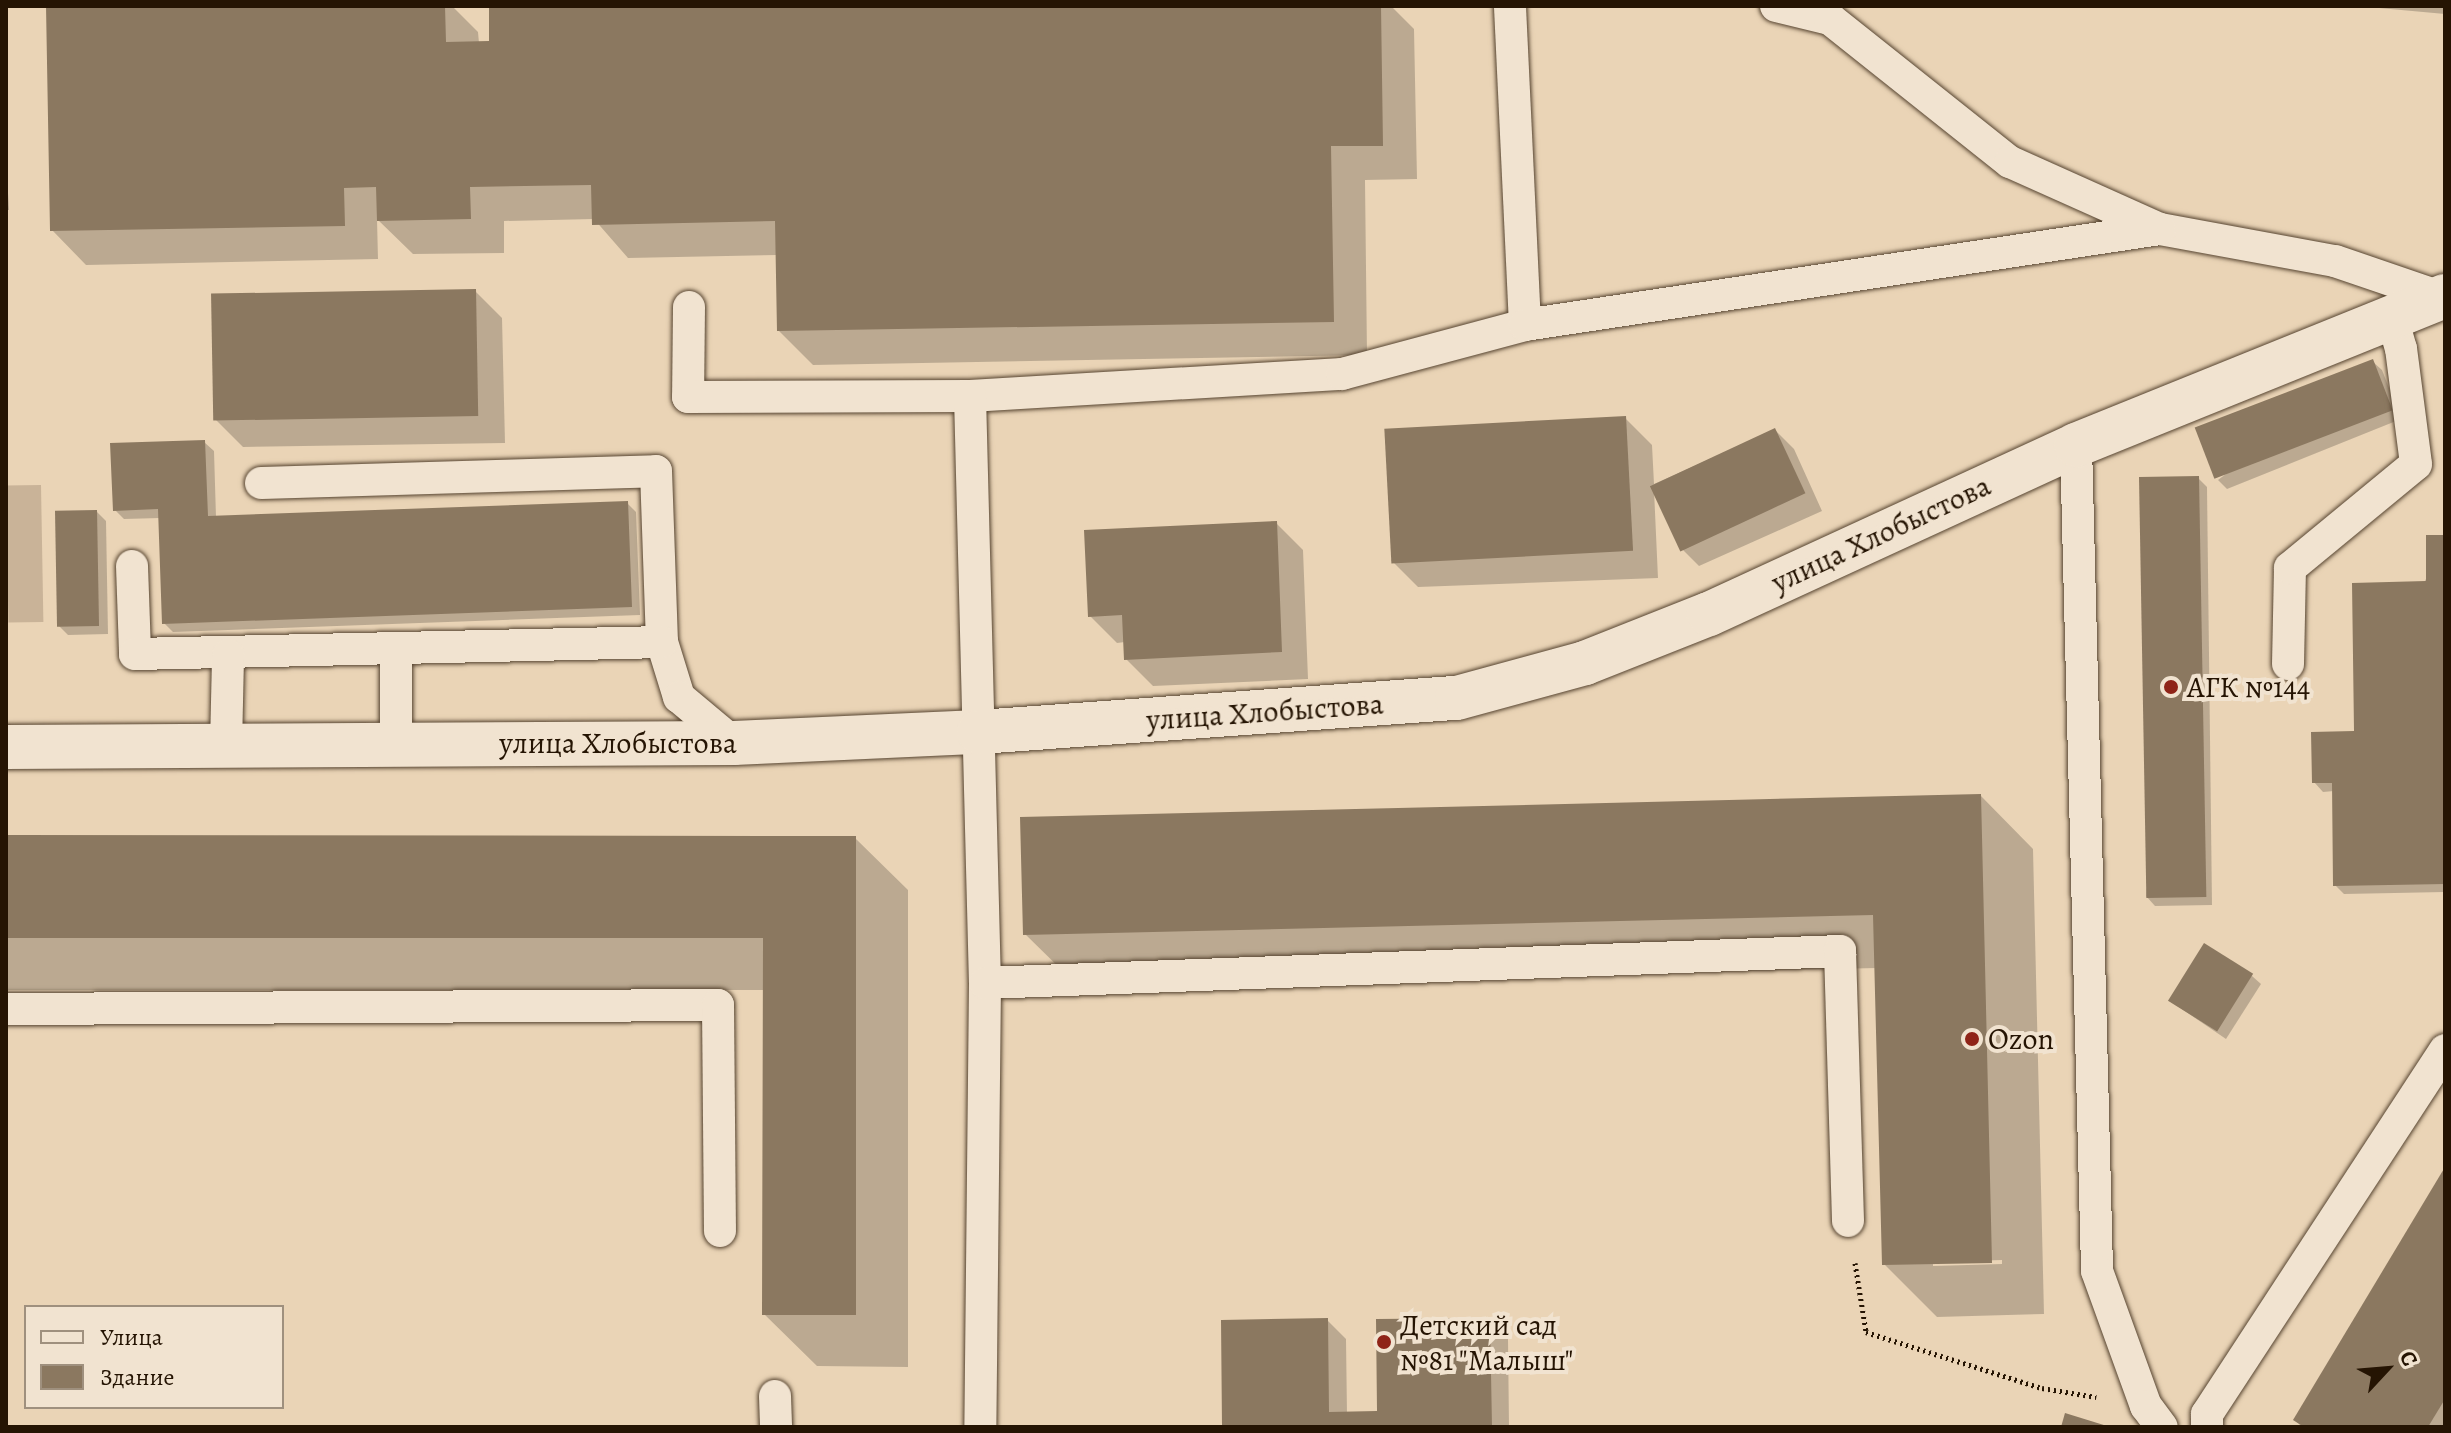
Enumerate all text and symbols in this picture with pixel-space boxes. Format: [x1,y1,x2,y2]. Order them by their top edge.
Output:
street label: улица Хлобыстова [1766,467,1996,601]
place label: АГК №144 [2187,669,2310,705]
marker: АГК №144 [2162,678,2180,696]
street label: улица Хлобыстова [1145,686,1385,738]
street label: улица Хлобыстова [499,725,737,761]
place label: Ozon [1988,1021,2054,1057]
marker: Ozon [1963,1030,1981,1048]
legend [24,1305,284,1409]
place label: Детский сад №81 "Малыш" [1400,1307,1574,1378]
text: Улица [100,1321,163,1353]
north arrow [2347,1329,2427,1409]
marker: Детский сад №81 "Малыш" [1375,1333,1393,1351]
text: С [2392,1346,2425,1371]
text: Здание [100,1361,175,1393]

